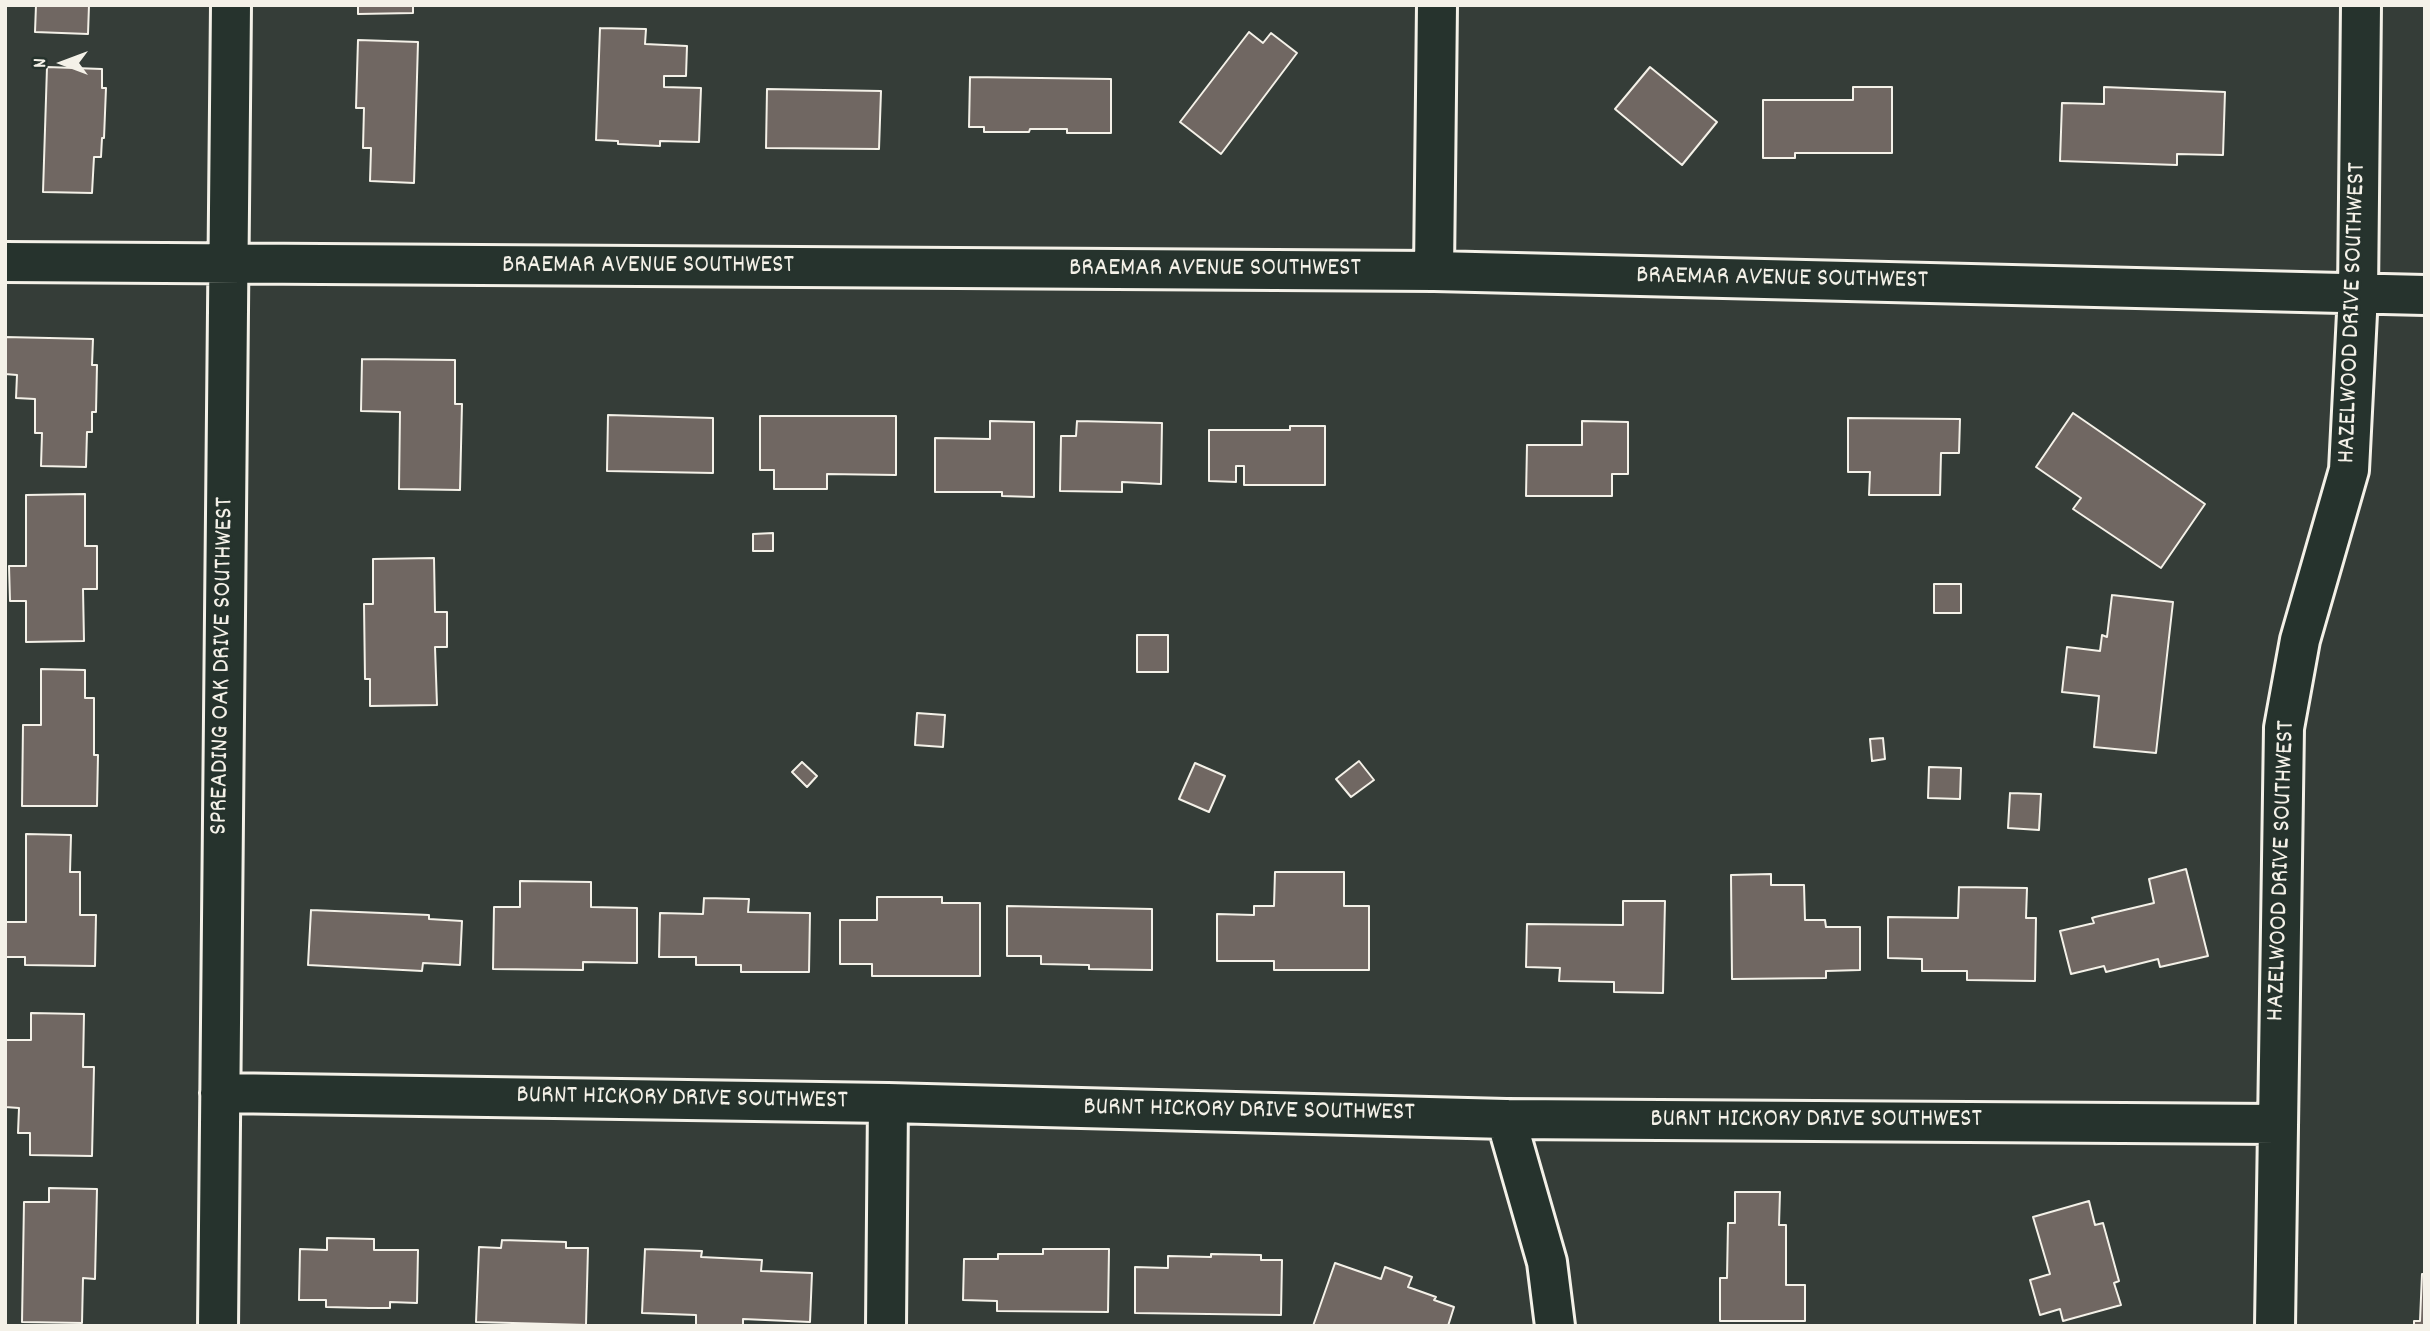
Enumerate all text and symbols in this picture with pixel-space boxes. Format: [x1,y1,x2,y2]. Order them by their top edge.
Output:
north arrow [28,28,98,98]
text: N [28,58,55,68]
street label: HAZELWOOD DRIVE SOUTHWEST [2333,162,2375,464]
street label: BRAEMAR AVENUE SOUTHWEST [502,251,794,283]
street label: BRAEMAR AVENUE SOUTHWEST [1069,254,1361,286]
street label: BRAEMAR AVENUE SOUTHWEST [1636,262,1928,298]
street label: SPREADING OAK DRIVE SOUTHWEST [205,497,243,835]
street label: HAZELWOOD DRIVE SOUTHWEST [2262,720,2304,1022]
street label: BURNT HICKORY DRIVE SOUTHWEST [516,1082,848,1118]
street label: BURNT HICKORY DRIVE SOUTHWEST [1083,1094,1415,1130]
street label: BURNT HICKORY DRIVE SOUTHWEST [1650,1105,1982,1137]

